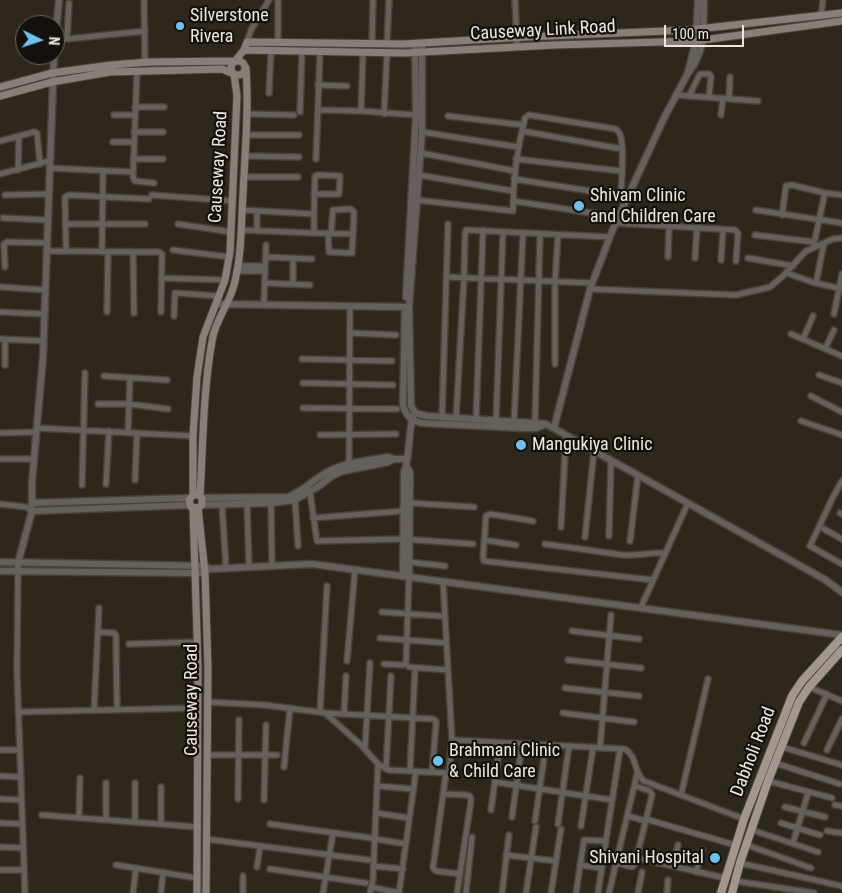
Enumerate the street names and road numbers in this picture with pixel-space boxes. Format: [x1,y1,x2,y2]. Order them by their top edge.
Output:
street label: Causeway Link Road [470,16,616,46]
street label: Causeway Road [205,110,233,224]
street label: Causeway Road [181,644,203,756]
street label: Dabholi Road [727,704,781,800]

